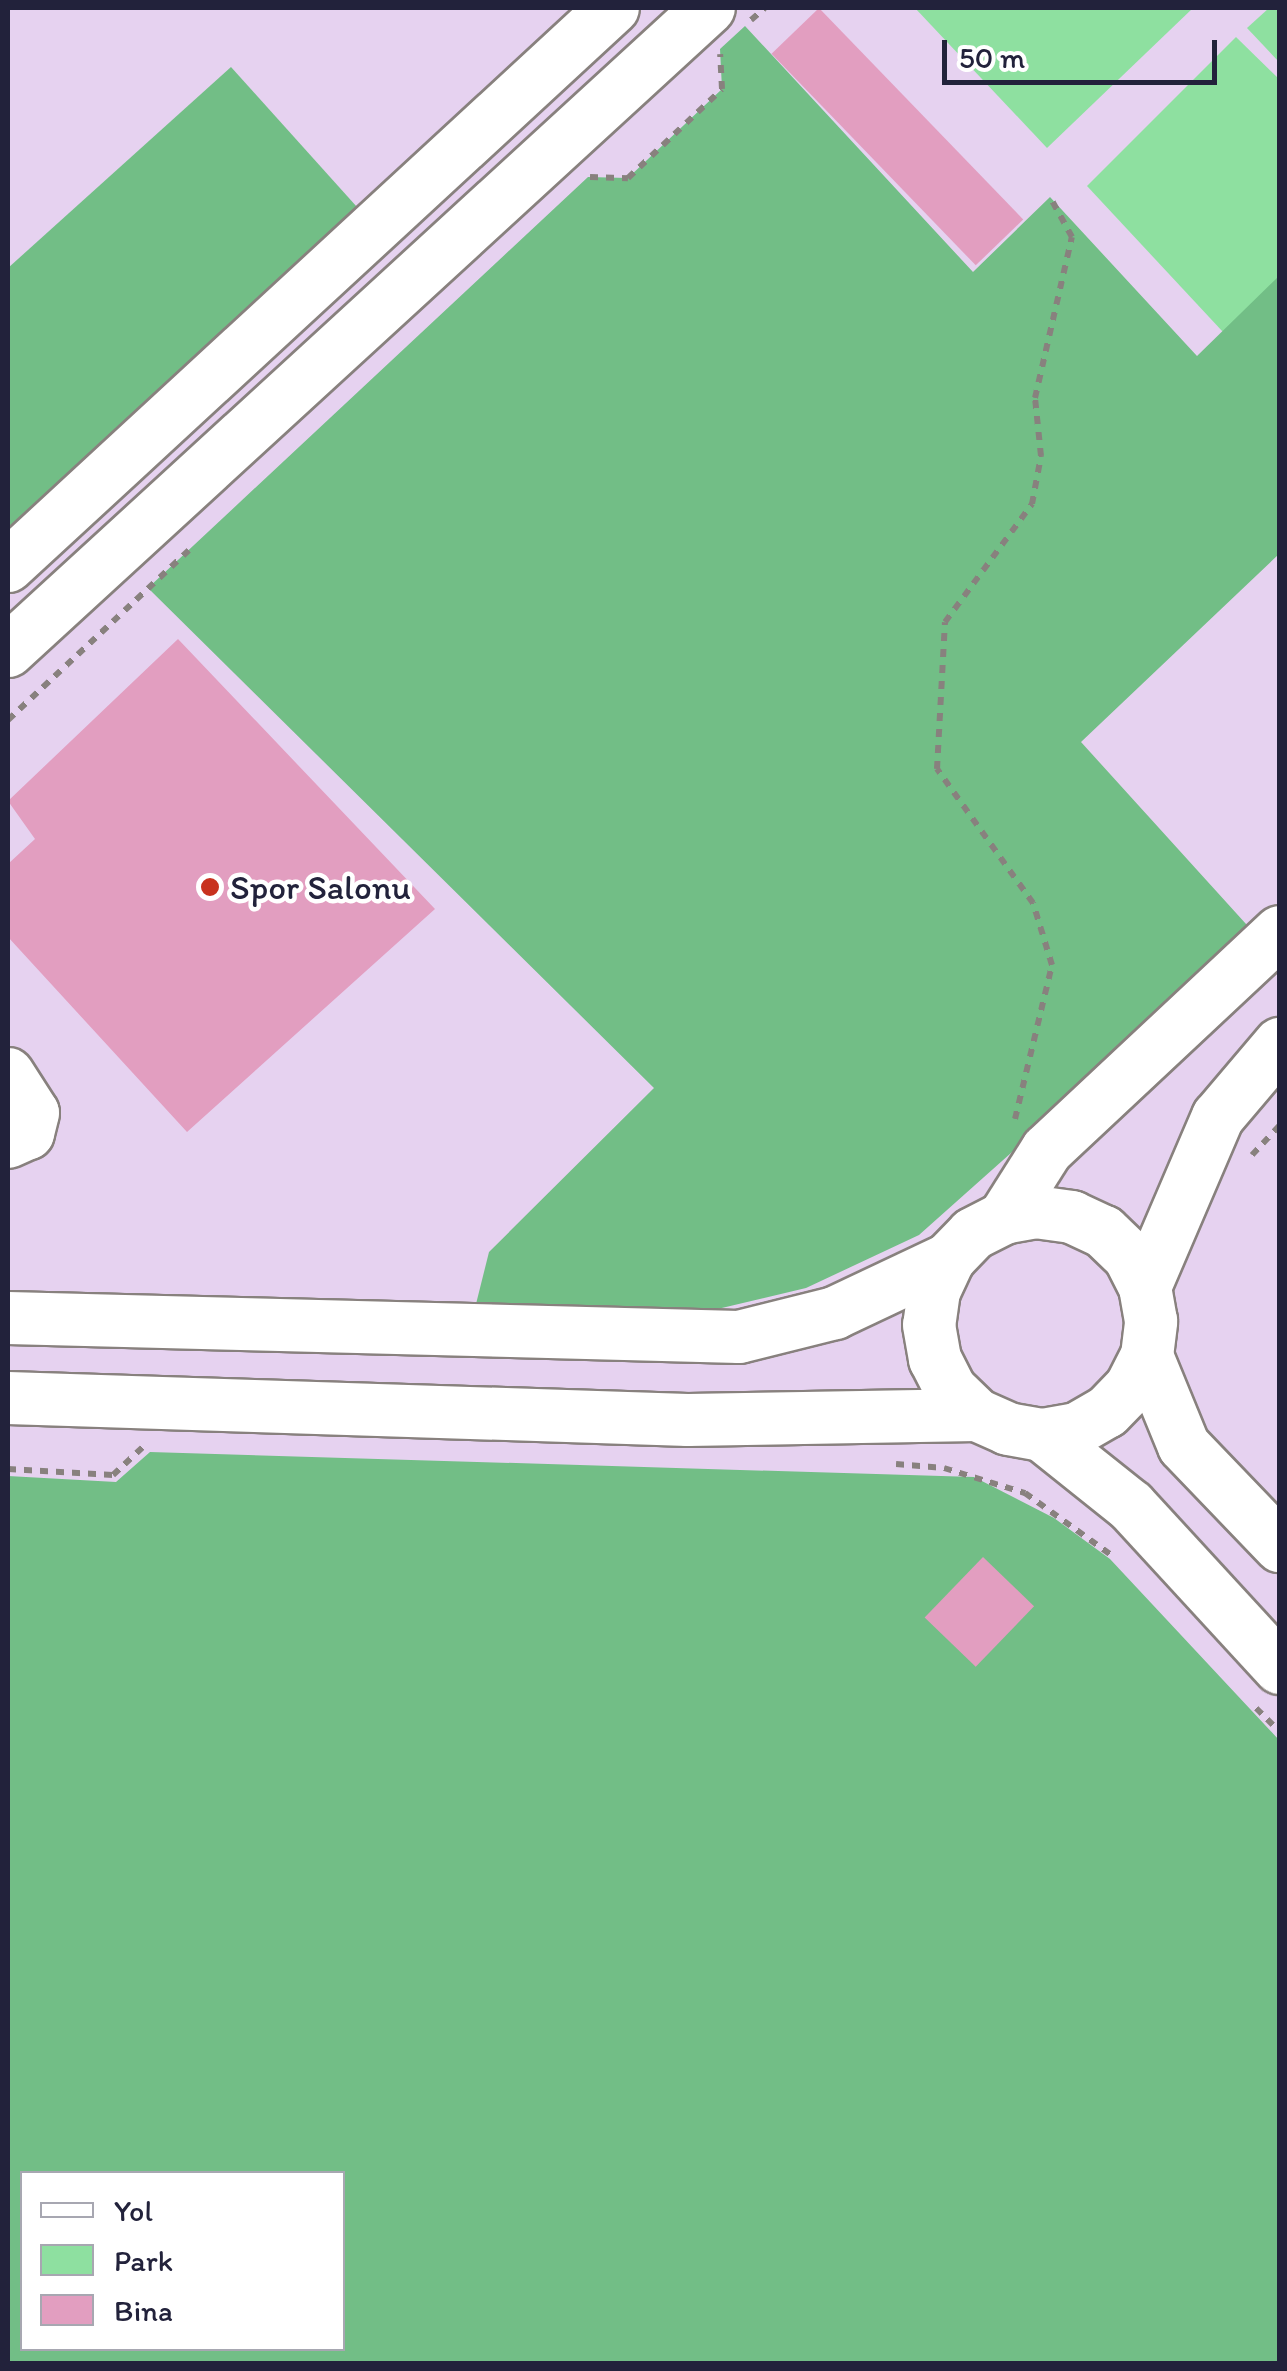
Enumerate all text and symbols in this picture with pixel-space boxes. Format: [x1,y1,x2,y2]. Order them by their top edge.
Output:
scale bar [947,20,1222,82]
text: 50 m [959,39,1025,76]
place label: Spor Salonu [230,866,411,908]
marker: Spor Salonu [199,876,221,898]
legend [20,2171,345,2351]
text: Yol [114,2192,153,2229]
text: Park [114,2242,173,2279]
text: Bina [114,2292,173,2329]

